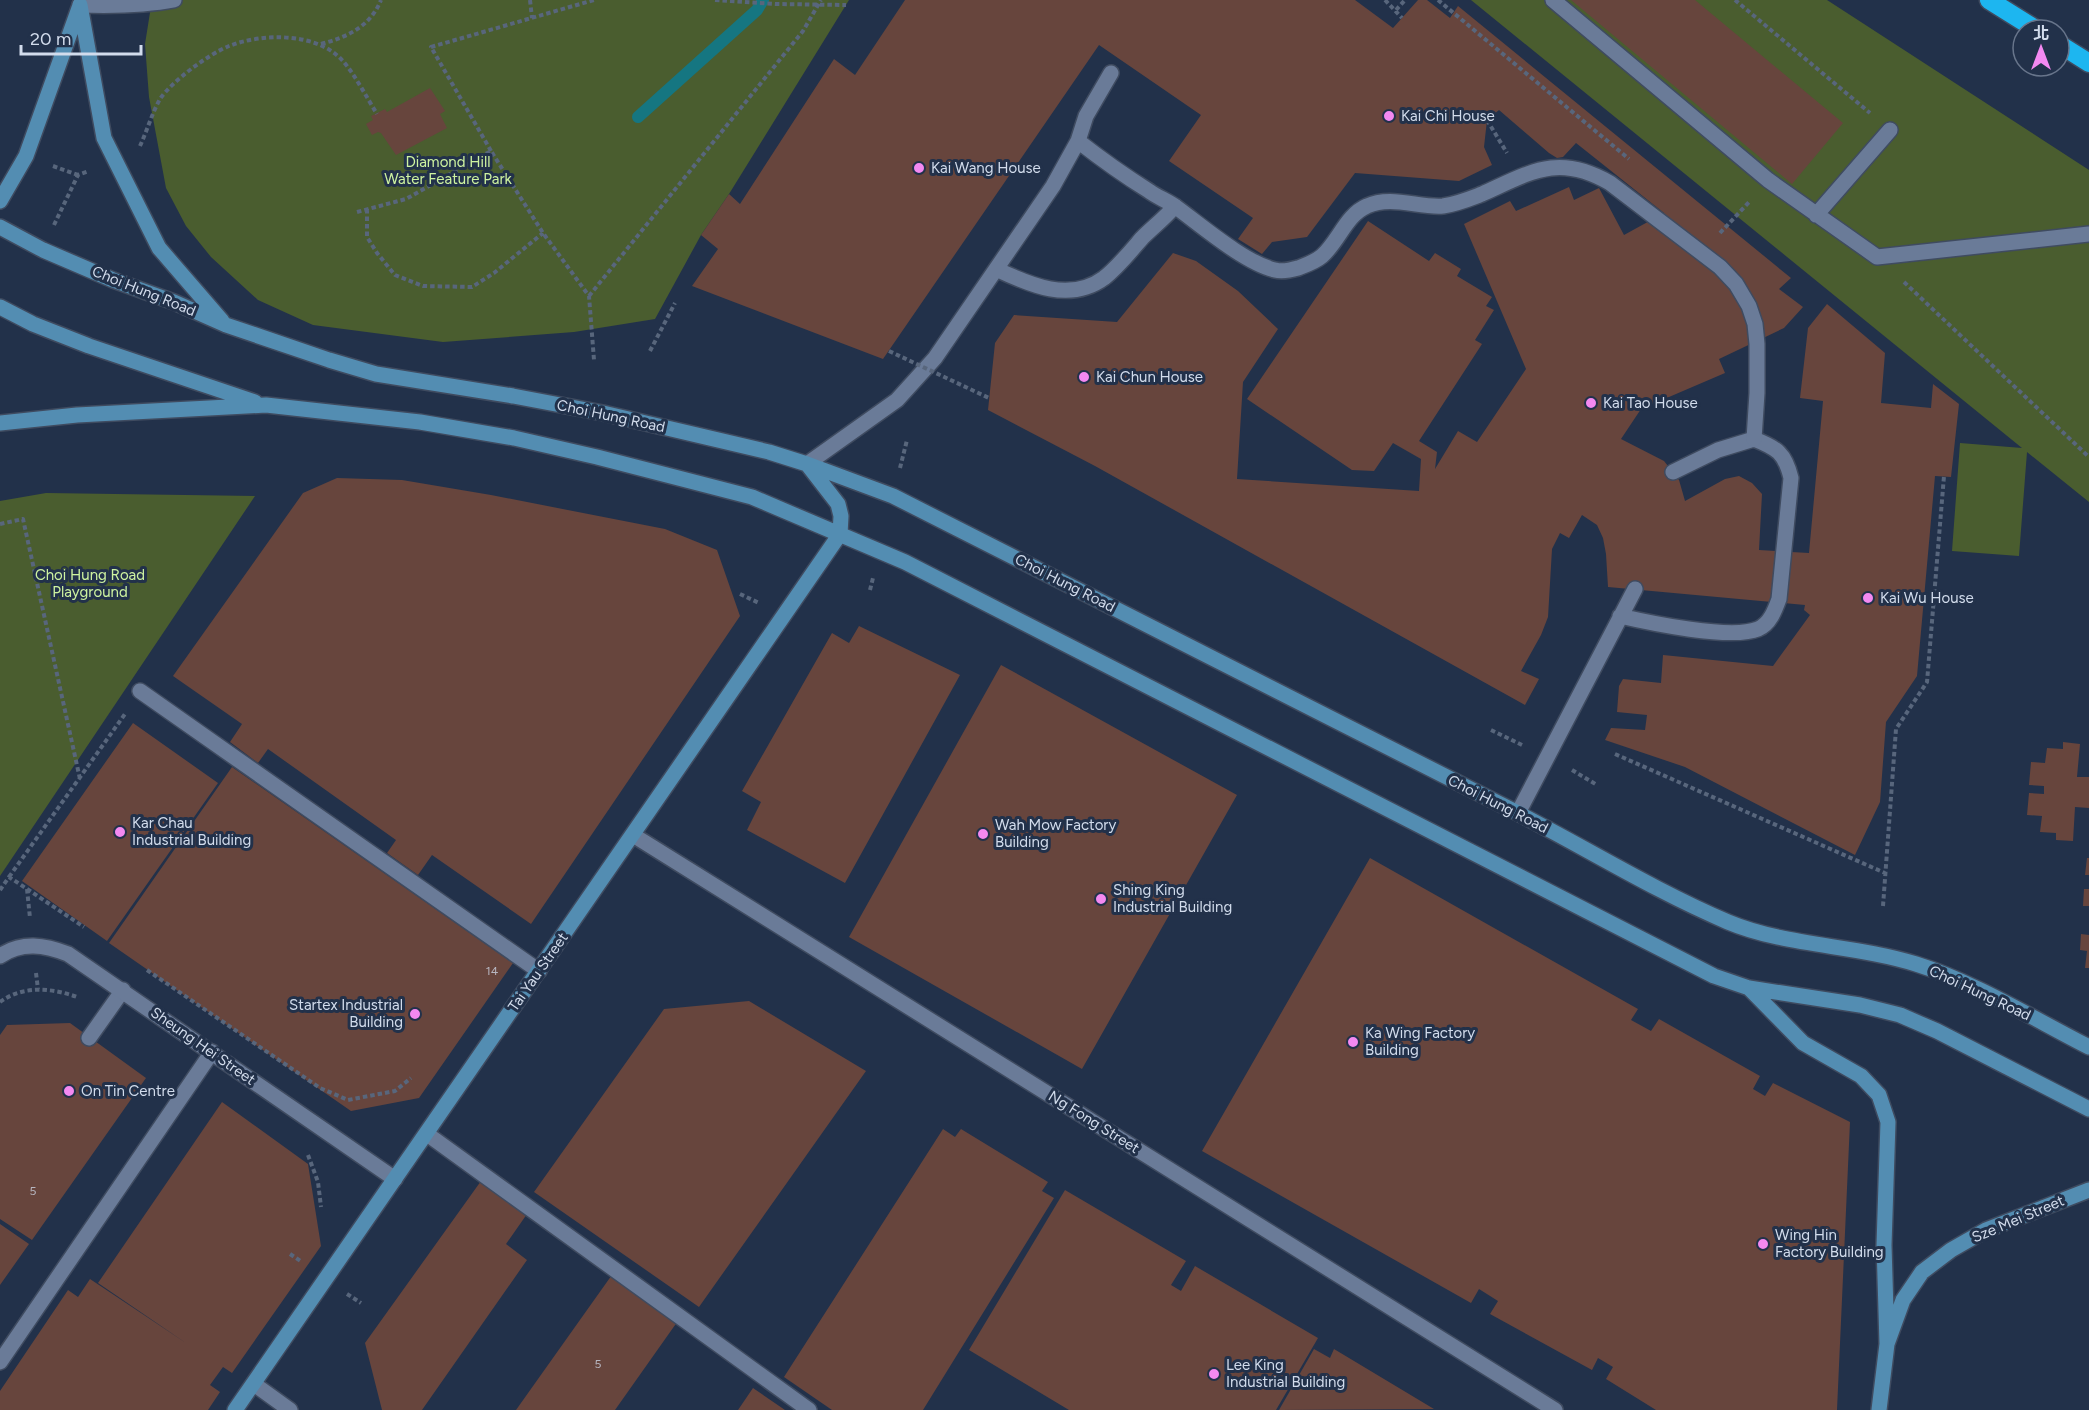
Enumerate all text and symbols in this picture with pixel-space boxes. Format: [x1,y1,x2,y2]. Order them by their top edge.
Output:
scale bar [21,18,141,56]
north arrow [2011,18,2071,78]
text: 北 [2033,24,2049,43]
text: 20 m [30,28,71,50]
place label: Kai Chi House [1401,107,1495,125]
marker: Kai Chi House [1382,109,1396,123]
park label: Diamond Hill Water Feature Park [384,153,512,188]
place label: Kai Wang House [931,159,1041,177]
marker: Kai Wang House [912,161,926,175]
street label: Choi Hung Road [90,262,198,320]
place label: Kai Chun House [1096,368,1203,386]
marker: Kai Chun House [1077,370,1091,384]
place label: Kai Tao House [1603,394,1698,412]
street label: Choi Hung Road [555,396,667,436]
marker: Kai Tao House [1584,396,1598,410]
street label: Choi Hung Road [1012,550,1118,616]
park label: Choi Hung Road Playground [35,566,145,601]
place label: Kai Wu House [1880,589,1974,607]
marker: Kai Wu House [1861,591,1875,605]
street label: Choi Hung Road [1445,771,1551,837]
place label: Kar Chau Industrial Building [132,814,251,849]
place label: Wah Mow Factory Building [995,816,1116,851]
marker: Kar Chau Industrial Building [113,825,127,839]
marker: Wah Mow Factory Building [976,827,990,841]
place label: Shing King Industrial Building [1113,881,1232,916]
marker: Shing King Industrial Building [1094,892,1108,906]
street label: Tai Yau Street [504,929,572,1015]
street label: Choi Hung Road [1926,962,2034,1024]
house number: 14 [486,964,499,978]
place label: Startex Industrial Building [289,996,403,1031]
street label: Sheung Hei Street [147,1003,259,1089]
marker: Startex Industrial Building [408,1007,422,1021]
place label: Ka Wing Factory Building [1365,1024,1475,1059]
marker: Ka Wing Factory Building [1346,1035,1360,1049]
place label: On Tin Centre [81,1082,175,1100]
marker: On Tin Centre [62,1084,76,1098]
street label: Ng Fong Street [1045,1087,1143,1157]
house number: 5 [30,1184,37,1198]
street label: Sze Mei Street [1969,1191,2067,1247]
place label: Wing Hin Factory Building [1775,1226,1884,1261]
marker: Wing Hin Factory Building [1756,1237,1770,1251]
place label: Lee King Industrial Building [1226,1356,1345,1391]
house number: 5 [595,1357,602,1371]
marker: Lee King Industrial Building [1207,1367,1221,1381]

